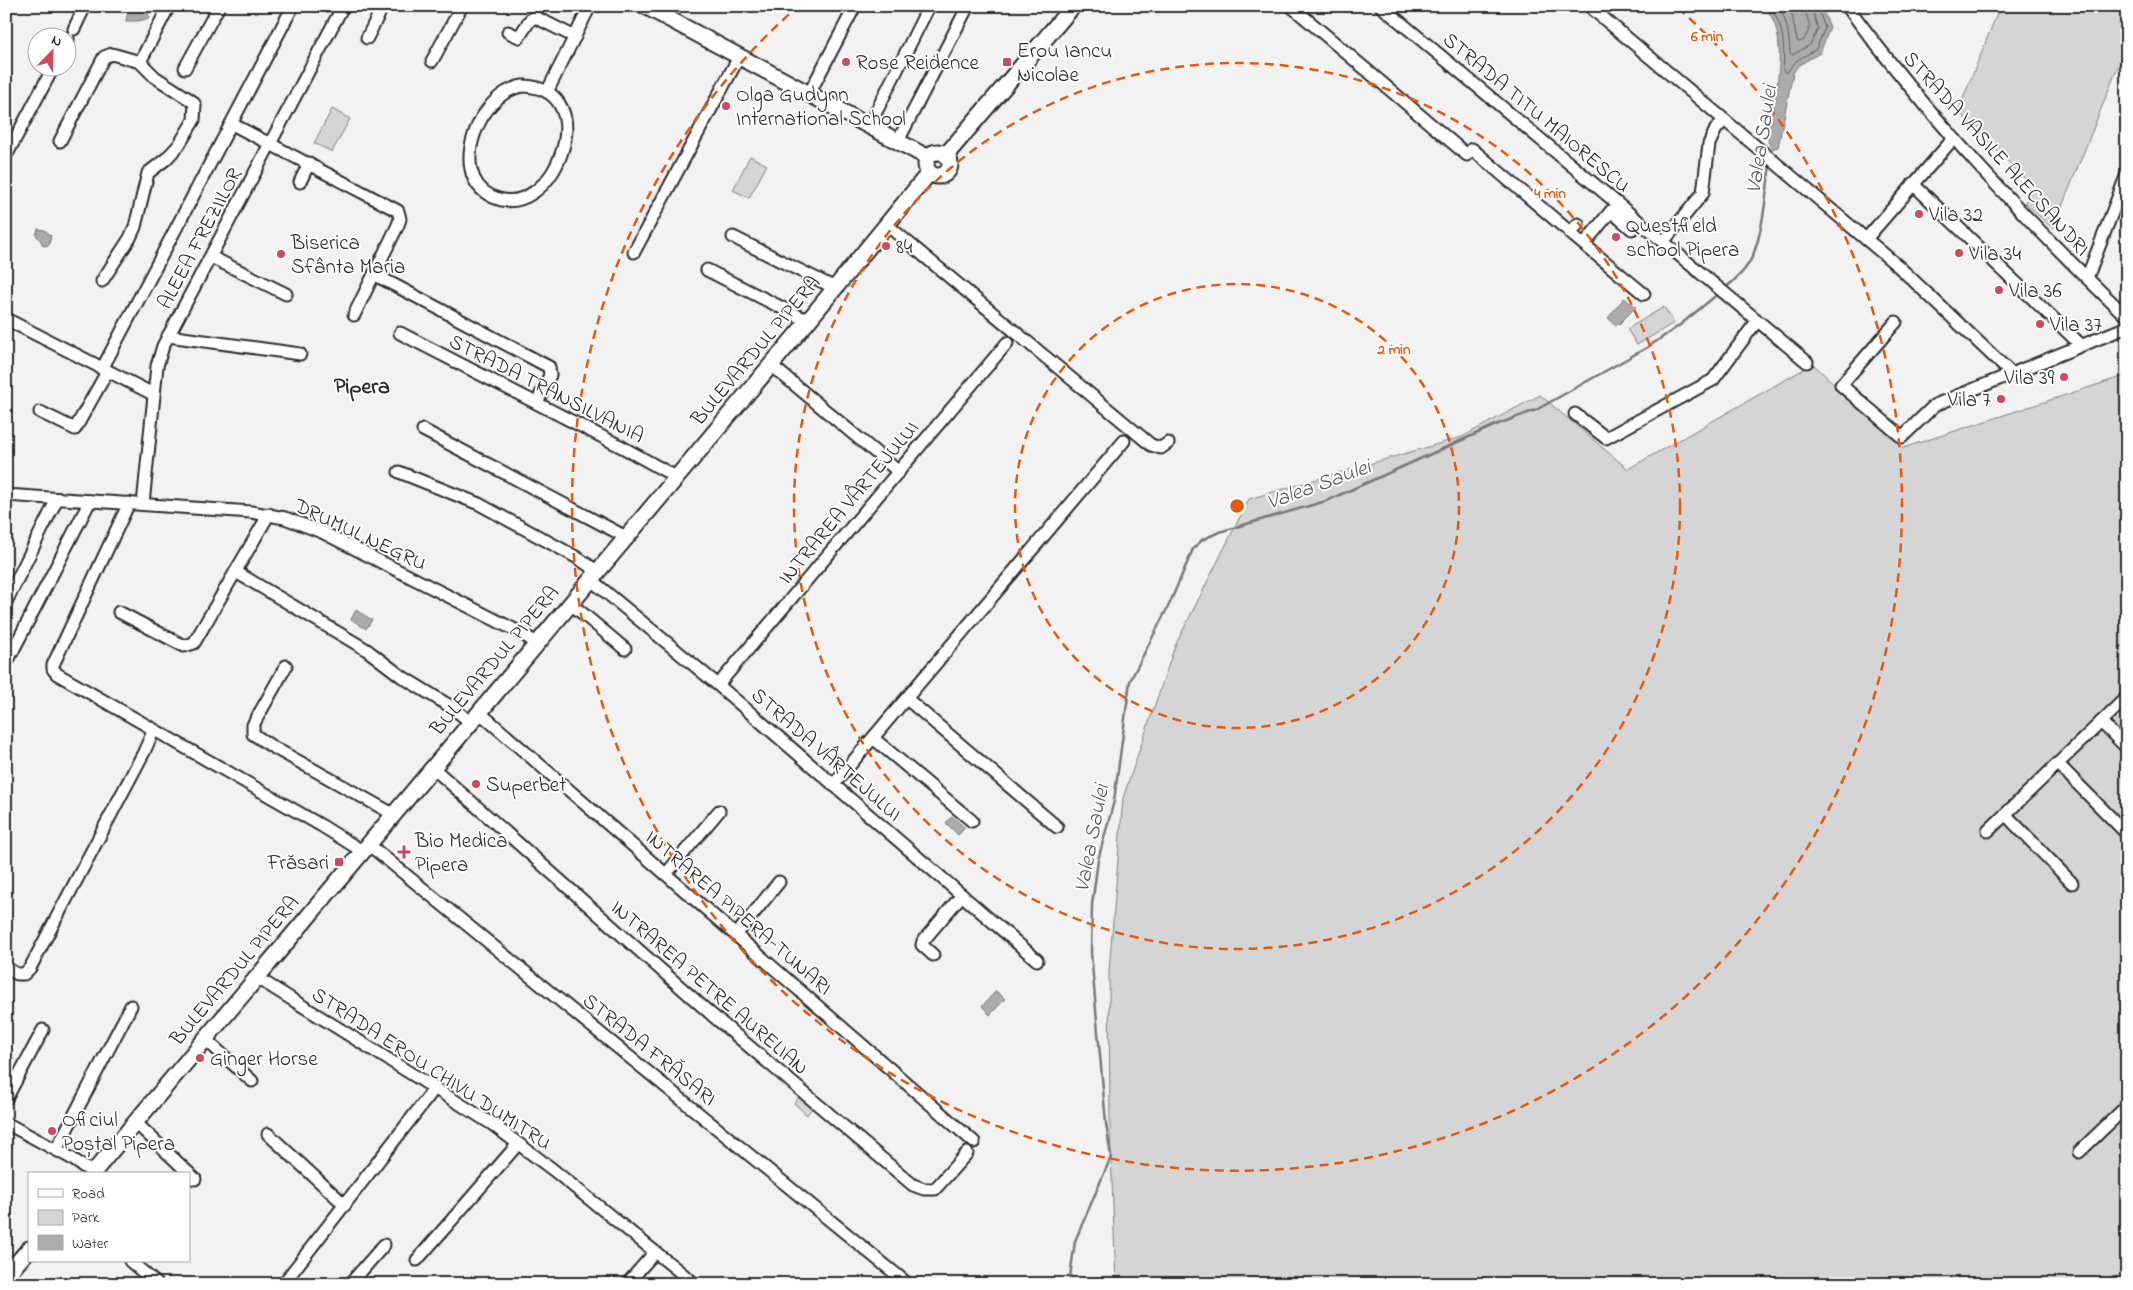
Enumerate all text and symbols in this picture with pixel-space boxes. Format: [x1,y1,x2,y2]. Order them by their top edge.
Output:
street label: STRADA TITU MAIORESCU [1435,26,1636,201]
text: 6 min [1690,26,1724,48]
north arrow [28,28,78,78]
text: N [48,30,65,53]
place label: Erou Iancu Nicolae [1017,37,1112,91]
street label: STRADA VASILE ALECSANDRI [1895,45,2096,264]
place label: Rose Reidence [856,49,980,79]
marker: Rose Reidence [840,56,852,68]
marker: Erou Iancu Nicolae [1001,56,1013,68]
place label: Olga Gudynn International School [736,81,906,135]
water label: Valea Saulei [1739,81,1788,196]
marker: Olga Gudynn International School [720,100,732,112]
street label: ALEEA FREZIILOR [151,163,251,315]
text: 4 min [1533,183,1566,205]
place label: Vila 32 [1928,201,1983,231]
marker: Vila 32 [1913,208,1925,220]
place label: Questfield school Pipera [1626,212,1739,266]
place label: Biserica Sfânta Maria [290,229,405,283]
marker: Questfield school Pipera [1610,231,1622,243]
place label: 84 [896,233,913,263]
marker: 84 [880,240,892,252]
place label: Vila 34 [1968,240,2021,270]
marker: Vila 34 [1953,247,1965,259]
marker: Biserica Sfânta Maria [275,248,287,260]
street label: BULEVARDUL PIPERA [684,270,828,434]
place label: Vila 36 [2008,277,2062,307]
marker: Vila 36 [1993,284,2005,296]
place label: Vila 37 [2049,311,2102,341]
marker: Vila 37 [2034,318,2046,330]
street label: STRADA TRANSILVANIA [443,328,649,452]
text: 2 min [1377,339,1411,361]
place label: Vila 39 [2003,364,2055,394]
marker: Vila 39 [2058,371,2070,383]
district label: Pipera [334,372,390,404]
place label: Vila 7 [1947,386,1991,416]
marker: Vila 7 [1995,393,2007,405]
street label: INTRAREA VÂRTEJULUI [770,414,927,592]
water label: Valea Saulei [1262,451,1378,520]
street label: DRUMUL NEGRU [288,492,431,580]
centre of rings [1228,497,1246,515]
street label: BULEVARDUL PIPERA [423,580,567,744]
street label: STRADA VÂRTEJULUI [744,680,909,830]
place label: Superbet [486,771,566,801]
marker: Superbet [470,778,482,790]
water label: Valea Saulei [1067,780,1119,895]
street label: INTRAREA PIPERA-TUNARI [638,824,838,1003]
place label: Bio Medica Pipera [414,827,507,881]
marker: Bio Medica Pipera [397,845,411,859]
place label: Frăsari [267,849,329,879]
marker: Frăsari [333,856,345,868]
street label: BULEVARDUL PIPERA [163,890,307,1054]
street label: INTRAREA PETRE AURELIAN [603,894,814,1083]
street label: STRADA EROU CHIVU DUMITRU [305,981,557,1159]
street label: STRADA FRĂSARI [575,986,723,1114]
place label: Ginger Horse [210,1045,318,1077]
marker: Ginger Horse [194,1052,206,1064]
place label: Oficiul Poștal Pipera [62,1106,175,1160]
marker: Oficiul Poștal Pipera [46,1125,58,1137]
legend [28,1172,190,1262]
text: Road [72,1183,105,1205]
text: Park [72,1207,100,1229]
text: Water [72,1233,108,1255]

